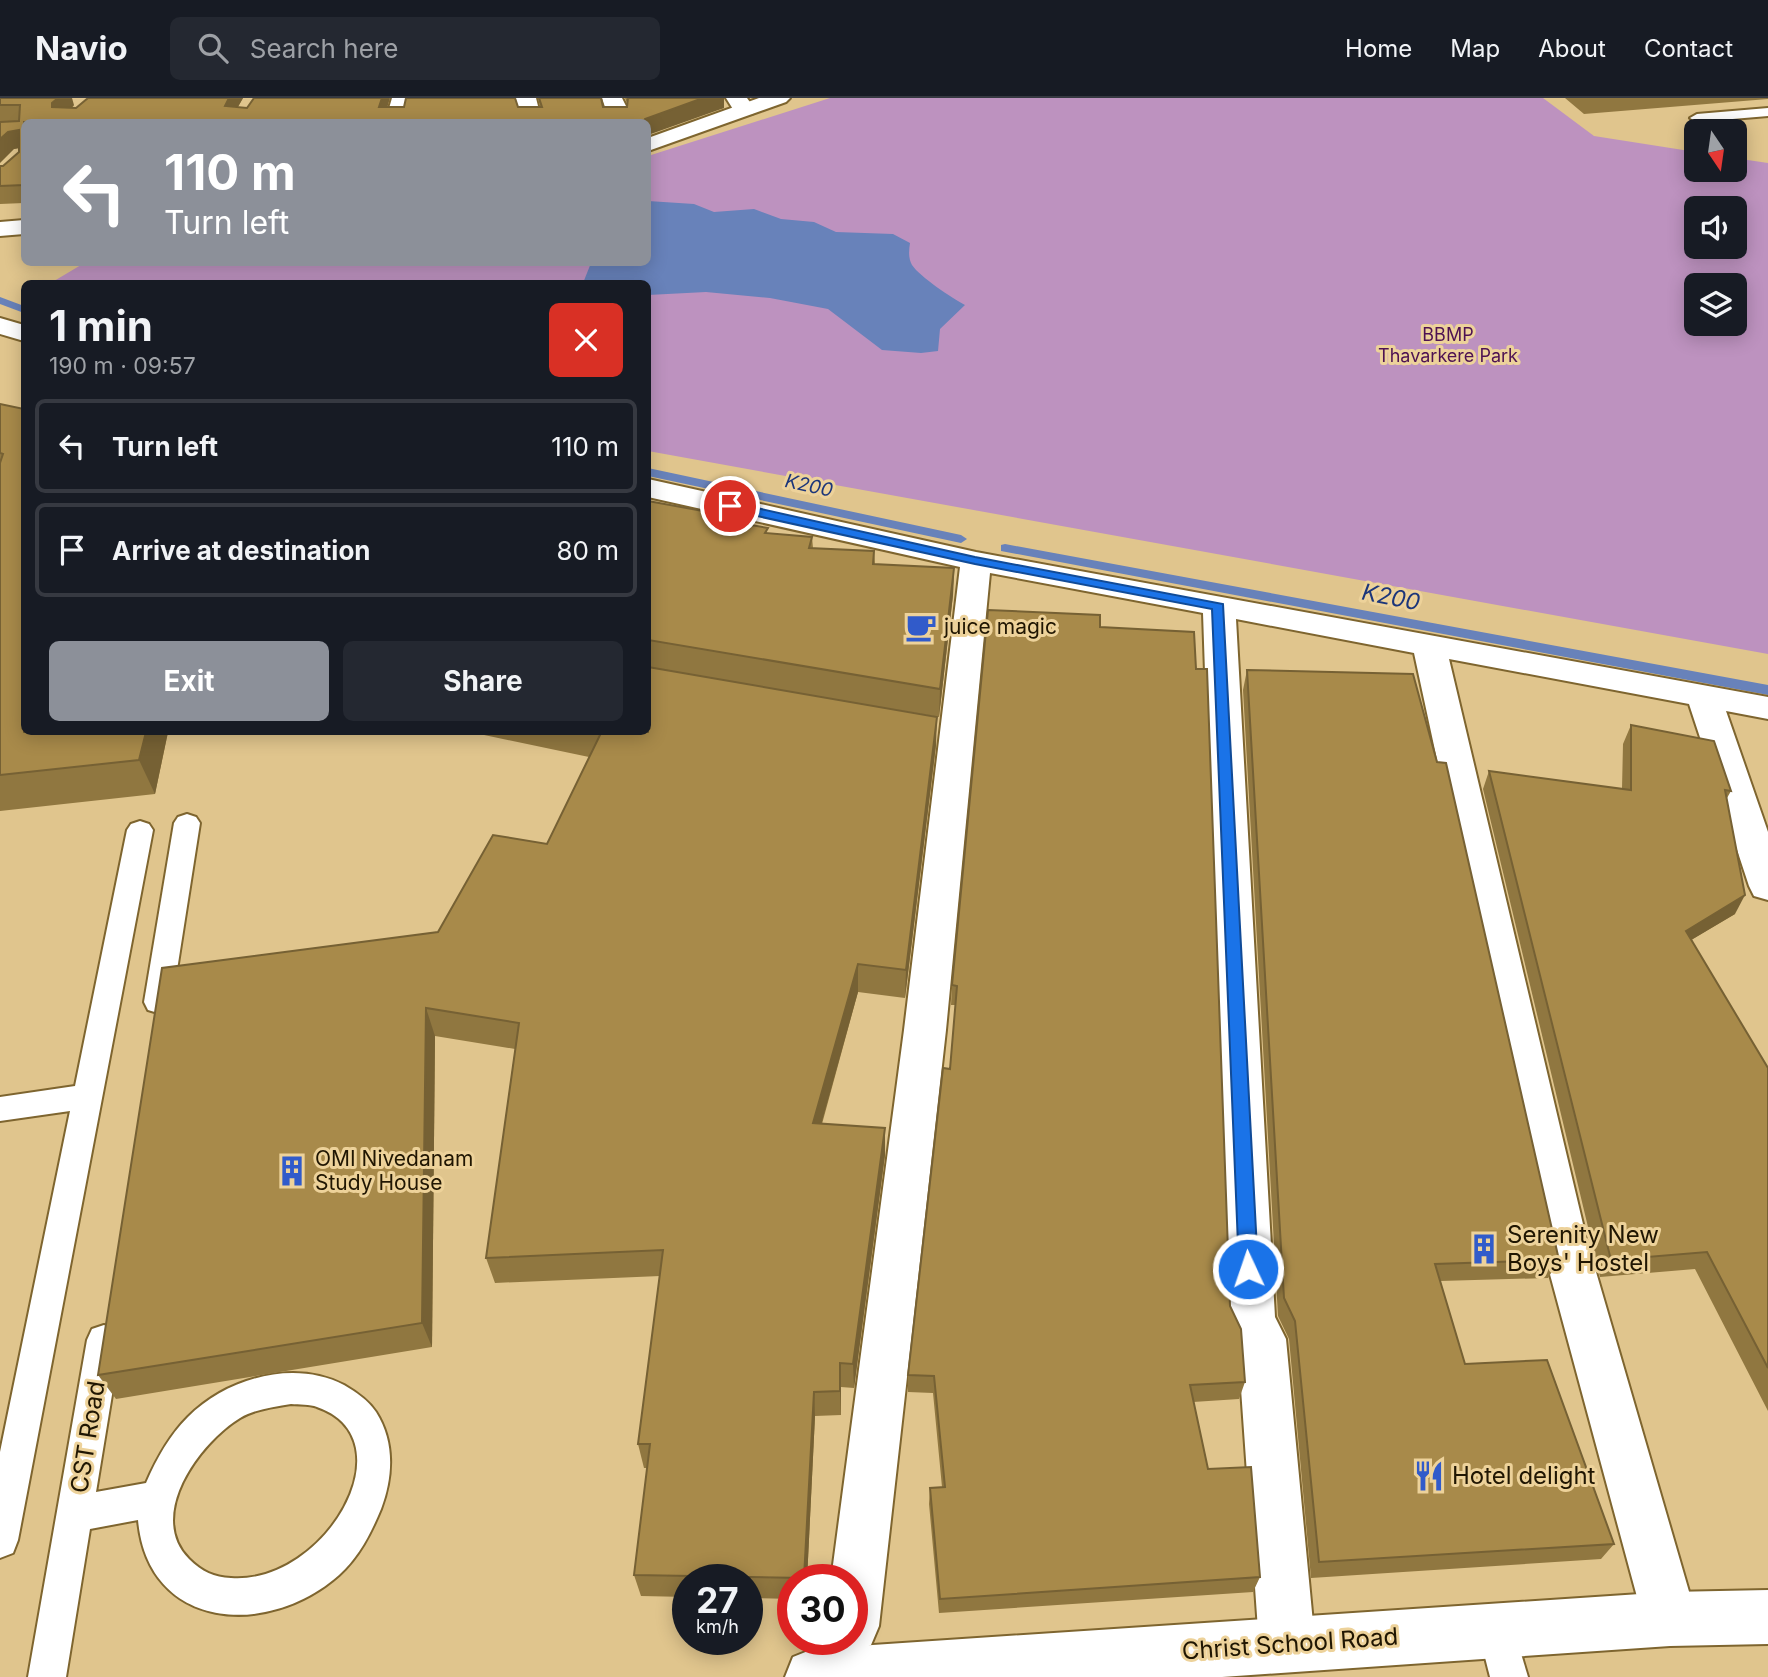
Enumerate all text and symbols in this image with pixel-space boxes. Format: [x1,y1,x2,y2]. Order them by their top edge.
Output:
search box [170,17,660,80]
text: Navio [35,28,128,68]
icon: search [194,29,232,67]
text: Search here [250,33,398,64]
text: Home [1345,34,1412,63]
text: Map [1450,34,1500,63]
text: About [1538,34,1606,63]
text: Contact [1644,34,1733,63]
north arrow [1684,119,1746,182]
map controls [1684,119,1747,336]
text: 110 m [164,143,296,202]
icon: left [49,147,140,238]
button: sound [1684,196,1747,259]
text: Turn left [164,203,289,242]
button: layers [1684,273,1747,336]
text: 1 min [49,300,153,351]
button: close [549,303,623,377]
park label: BBMP Thavarkere Park [1378,324,1518,366]
text: 190 m · 09:57 [49,352,196,380]
icon: left [53,427,91,465]
text: Turn left [112,431,218,462]
text: 110 m [551,431,619,462]
water label: K200 [783,469,835,502]
pin [700,476,760,536]
icon: arrive [711,487,749,525]
icon: arrive [53,531,91,569]
text: Arrive at destination [112,535,371,566]
text: 80 m [556,535,619,566]
water label: K200 [1360,578,1423,616]
cafe icon: juice magic [904,610,938,644]
place label: juice magic [943,614,1057,639]
button: Exit [49,641,329,721]
button: Share [343,641,623,721]
place label: OMI Nivedanam Study House [315,1146,473,1195]
building icon: OMI Nivedanam Study House [275,1154,309,1188]
place label: Serenity New Boys' Hostel [1507,1220,1659,1277]
position arrow [1211,1232,1285,1306]
building icon: Serenity New Boys' Hostel [1467,1232,1501,1266]
street label: CST Road [64,1379,111,1495]
restaurant icon: Hotel delight [1412,1459,1446,1493]
place label: Hotel delight [1452,1461,1596,1490]
speed limit sign: 30 [777,1564,868,1655]
text: 27 [696,1579,739,1621]
text: km/h [696,1616,739,1637]
street label: Christ School Road [1181,1621,1399,1666]

